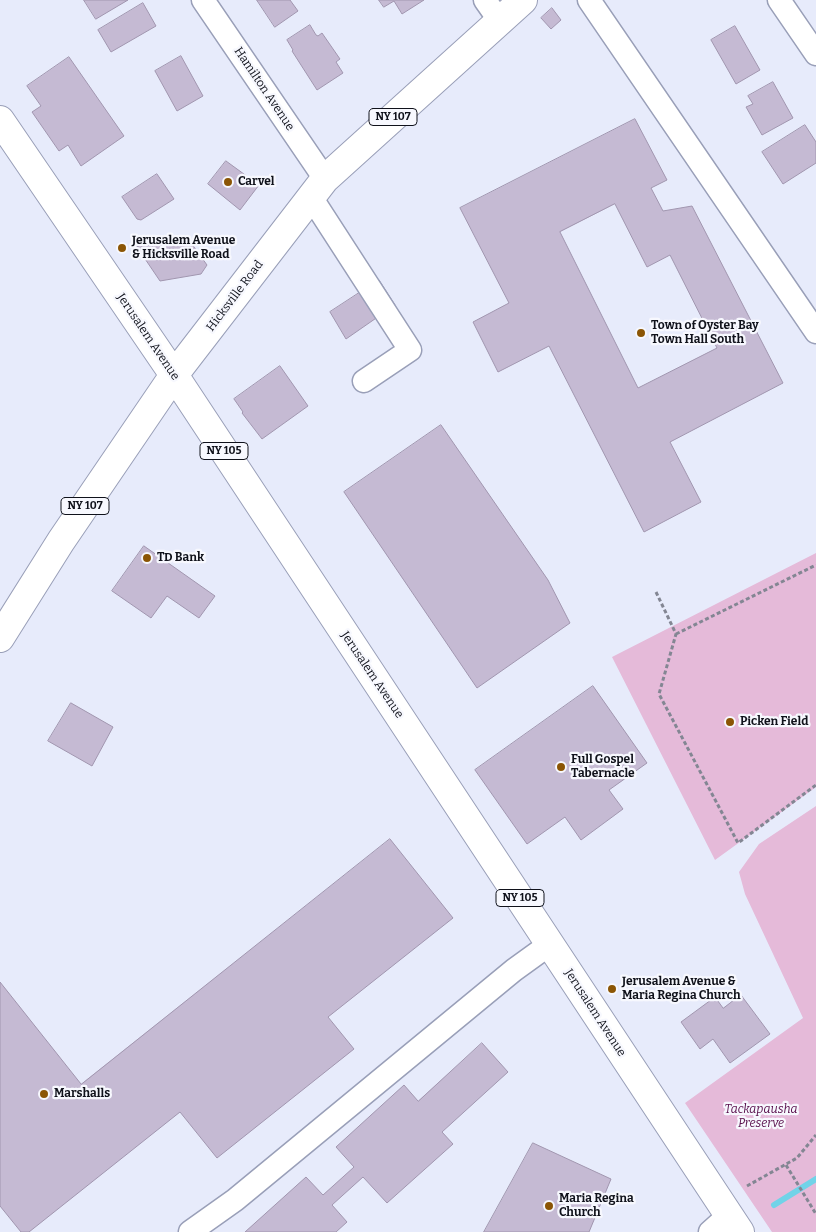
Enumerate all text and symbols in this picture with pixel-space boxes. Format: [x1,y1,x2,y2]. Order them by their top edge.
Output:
street label: Hamilton Avenue [231,44,297,134]
road number: NY 107 [369,108,417,125]
place label: Carvel [238,175,275,189]
marker: Carvel [222,176,234,188]
place label: Jerusalem Avenue & Hicksville Road [132,234,235,262]
marker: Jerusalem Avenue & Hicksville Road [116,242,128,254]
street label: Hicksville Road [204,258,266,334]
street label: Jerusalem Avenue [114,291,182,383]
place label: Town of Oyster Bay Town Hall South [651,319,759,347]
marker: Town of Oyster Bay Town Hall South [635,327,647,339]
road number: NY 105 [200,442,248,460]
road number: NY 107 [61,498,109,514]
place label: TD Bank [157,551,204,565]
marker: TD Bank [141,552,153,564]
street label: Jerusalem Avenue [338,629,406,721]
place label: Picken Field [740,715,808,729]
marker: Picken Field [724,716,736,728]
place label: Full Gospel Tabernacle [571,753,635,781]
marker: Full Gospel Tabernacle [555,761,567,773]
road number: NY 105 [496,890,544,906]
street label: Jerusalem Avenue [561,967,629,1059]
place label: Jerusalem Avenue & Maria Regina Church [622,975,741,1003]
marker: Jerusalem Avenue & Maria Regina Church [606,983,618,995]
place label: Marshalls [54,1087,110,1101]
marker: Marshalls [38,1088,50,1100]
park label: Tackapausha Preserve [724,1103,798,1131]
place label: Maria Regina Church [559,1192,634,1220]
marker: Maria Regina Church [543,1200,555,1212]

